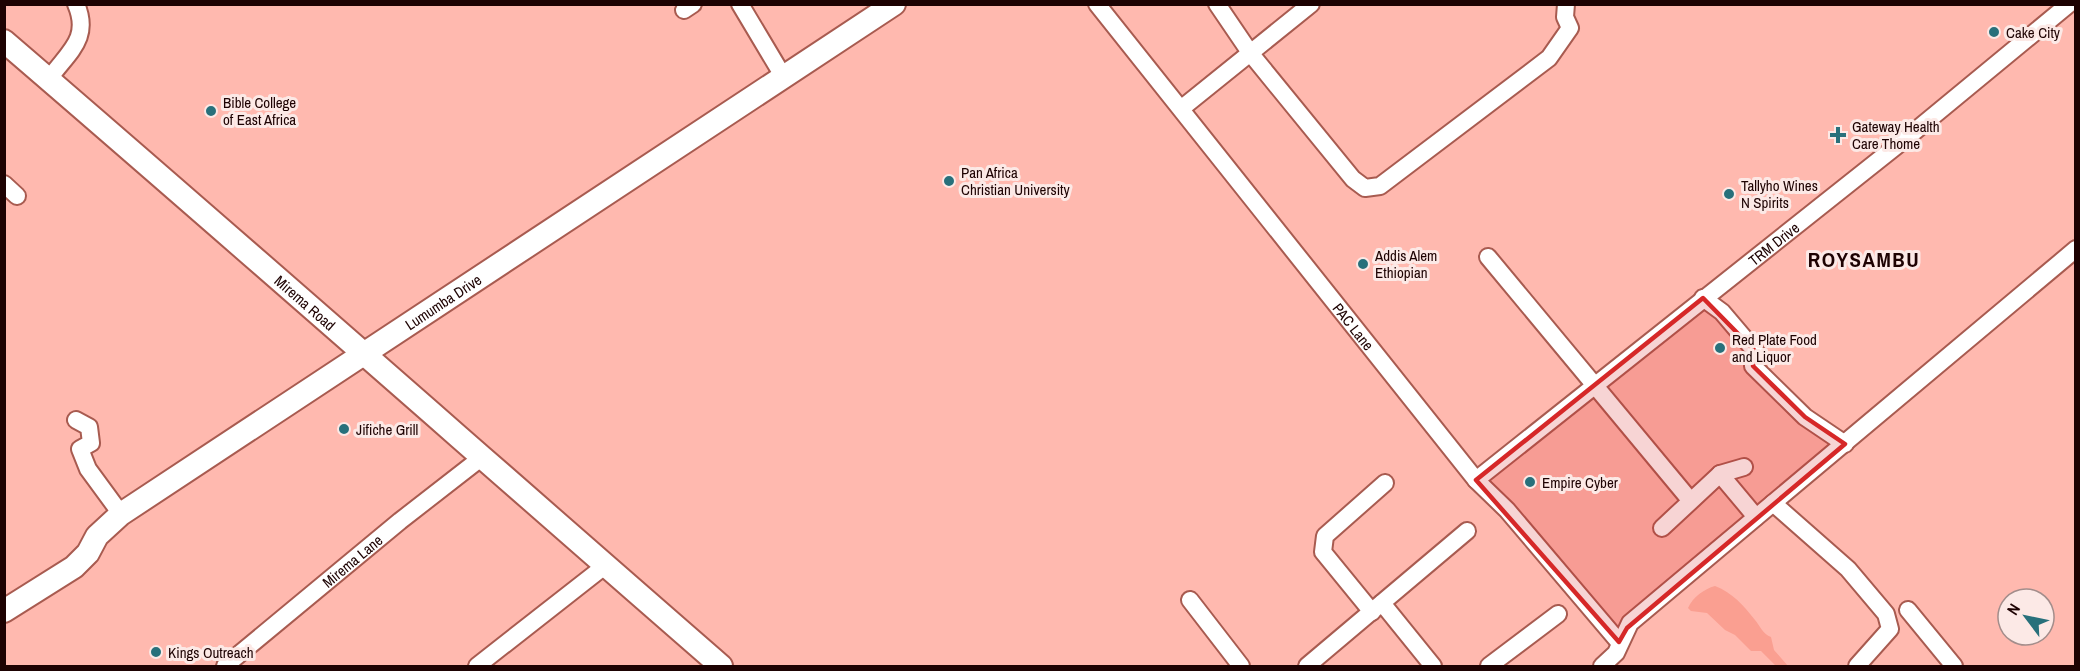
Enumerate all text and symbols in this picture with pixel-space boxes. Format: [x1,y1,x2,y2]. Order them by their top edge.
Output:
place label: Cake City [2006,22,2061,43]
marker: Cake City [1987,25,2001,39]
place label: Bible College of East Africa [223,92,296,130]
marker: Bible College of East Africa [204,104,218,118]
place label: Gateway Health Care Thome [1852,116,1940,154]
marker: Gateway Health Care Thome [1829,126,1847,144]
place label: Pan Africa Christian University [961,162,1071,200]
marker: Pan Africa Christian University [942,174,956,188]
place label: Tallyho Wines N Spirits [1741,175,1818,213]
marker: Tallyho Wines N Spirits [1722,187,1736,201]
street label: TRM Drive [1744,217,1803,270]
place label: Addis Alem Ethiopian [1374,245,1437,283]
district label: ROYSAMBU [1808,245,1920,274]
marker: Addis Alem Ethiopian [1356,257,1370,271]
street label: Lumumba Drive [401,269,485,334]
street label: Mirema Road [270,270,340,335]
street label: PAC Lane [1328,298,1379,355]
place label: Red Plate Food and Liquor [1732,329,1817,367]
marker: Red Plate Food and Liquor [1713,341,1727,355]
place label: Jifiche Grill [356,419,418,440]
marker: Jifiche Grill [337,422,351,436]
place label: Empire Cyber [1542,472,1618,493]
marker: Empire Cyber [1523,475,1537,489]
street label: Mirema Lane [317,529,387,592]
north arrow [1996,587,2056,647]
text: N [2001,599,2025,619]
place label: Kings Outreach [168,642,253,663]
marker: Kings Outreach [149,645,163,659]

